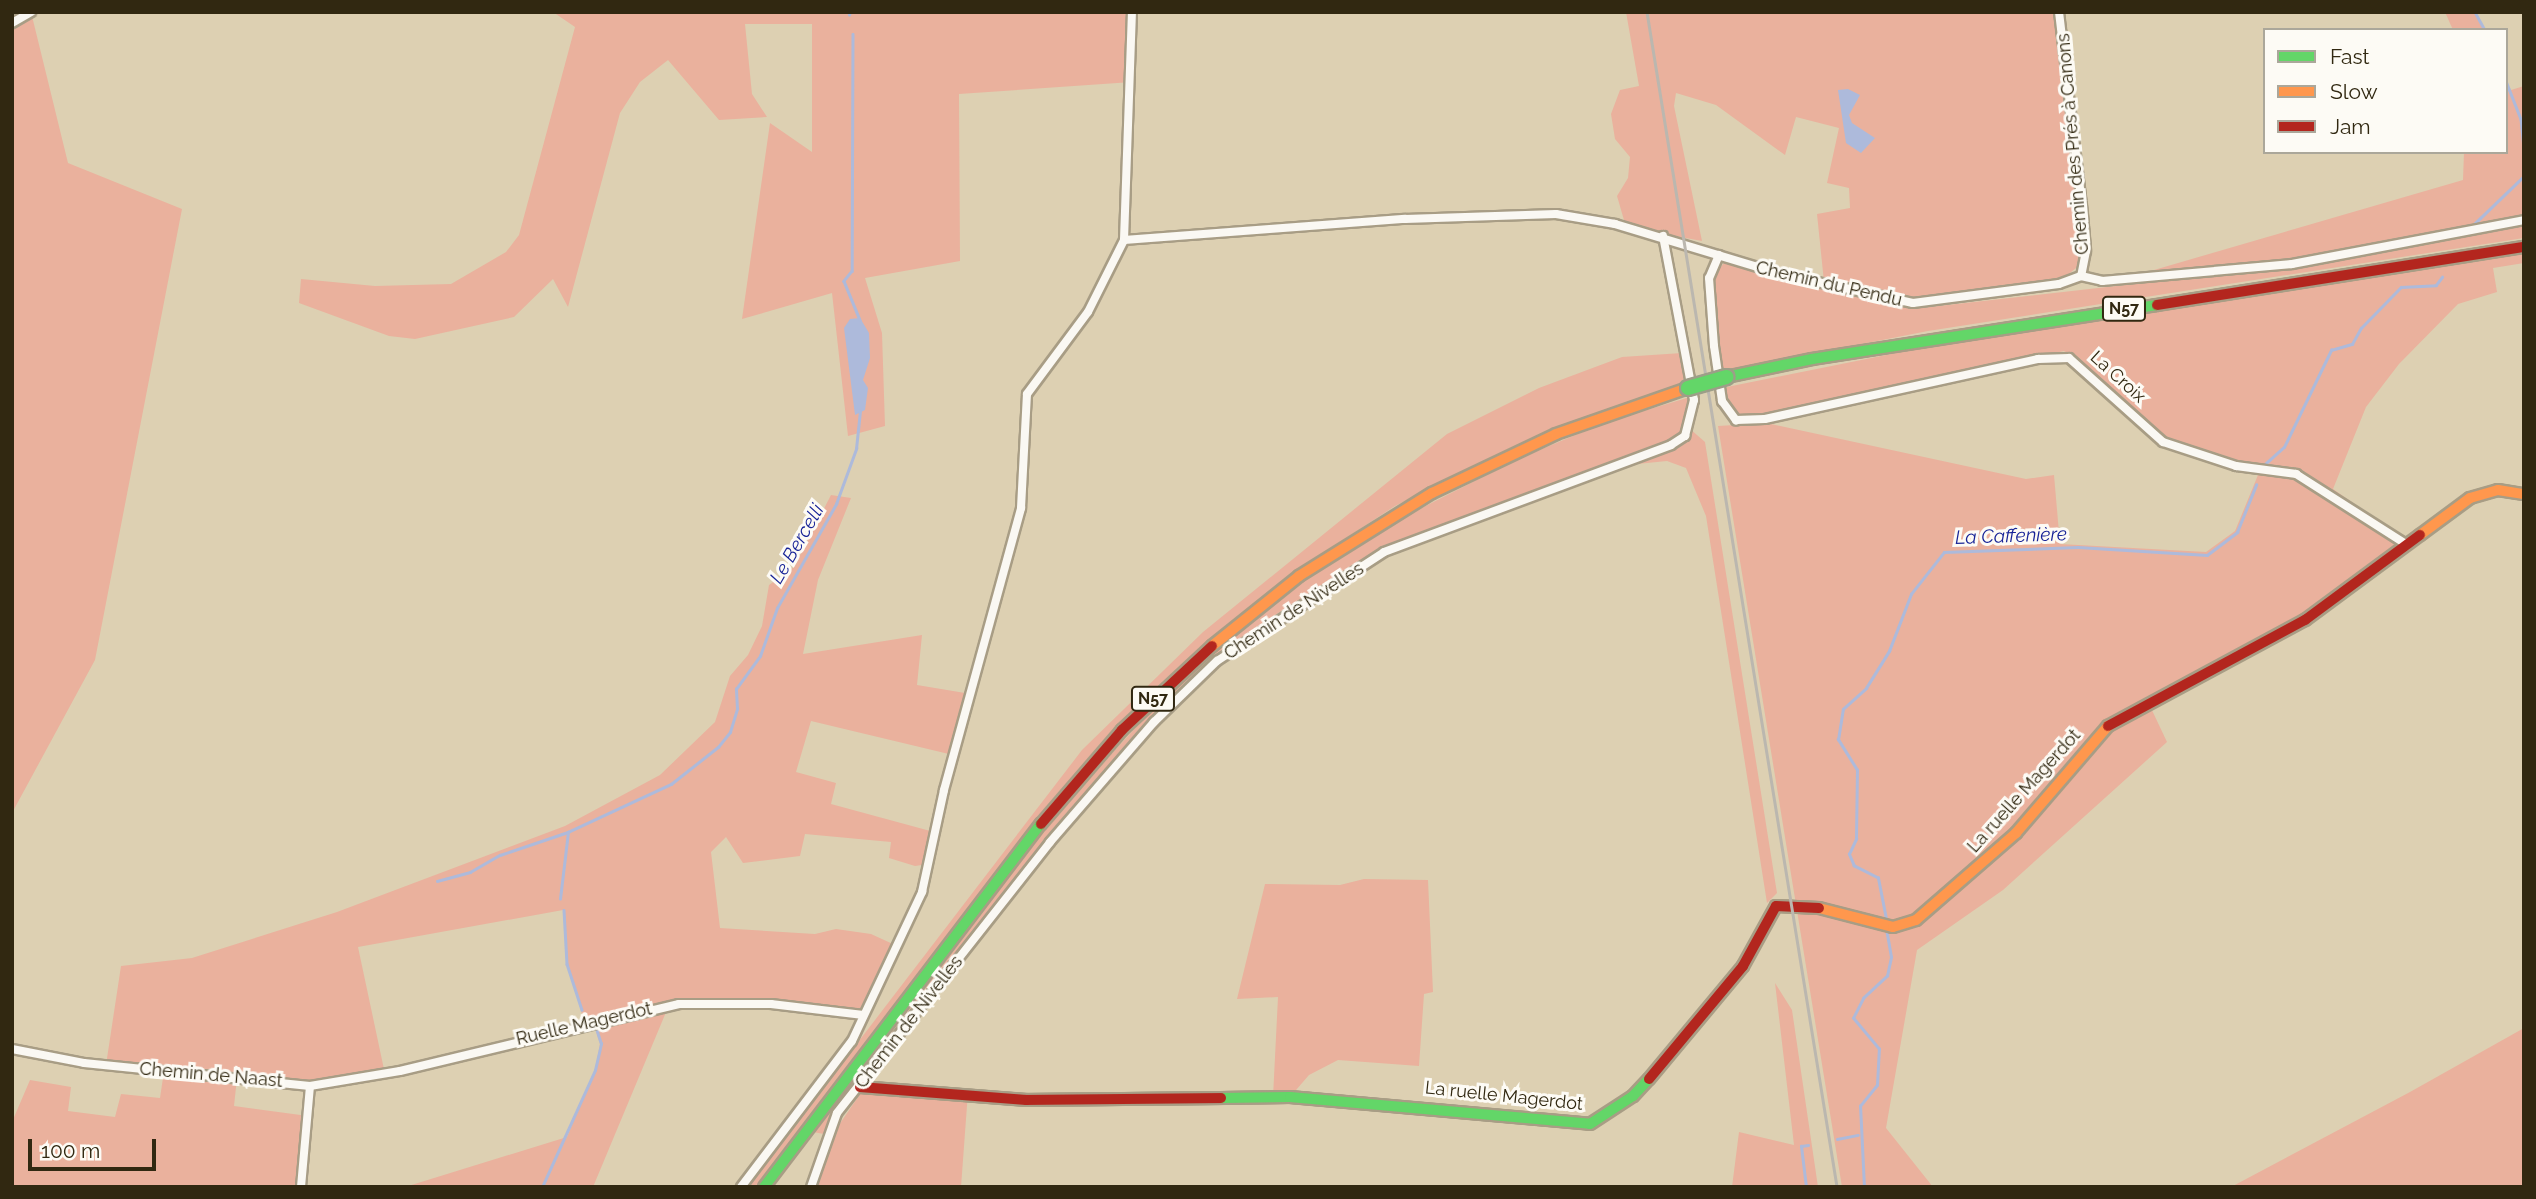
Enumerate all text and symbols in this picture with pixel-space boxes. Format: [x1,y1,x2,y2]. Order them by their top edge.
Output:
legend [2263,28,2508,154]
street label: Chemin des Prés à Canons [2053,32,2093,256]
text: Fast [2330,44,2370,69]
text: Slow [2330,79,2378,104]
text: Jam [2330,114,2371,139]
street label: Chemin du Pendu [1754,257,1904,311]
road number: N57 [2101,296,2147,322]
street label: La Croix [2086,347,2150,407]
water label: Le Bercelli [765,500,829,588]
water label: La Caffenière [1955,523,2067,549]
street label: Chemin de Nivelles [1220,558,1368,664]
road number: N57 [1130,686,1176,712]
street label: La ruelle Magerdot [1963,725,2085,857]
street label: Chemin de Nivelles [851,952,967,1092]
street label: Ruelle Magerdot [514,998,654,1050]
street label: Chemin de Naast [139,1058,283,1092]
street label: La ruelle Magerdot [1424,1077,1584,1115]
scale bar [32,1126,159,1170]
text: 100 m [41,1138,100,1163]

